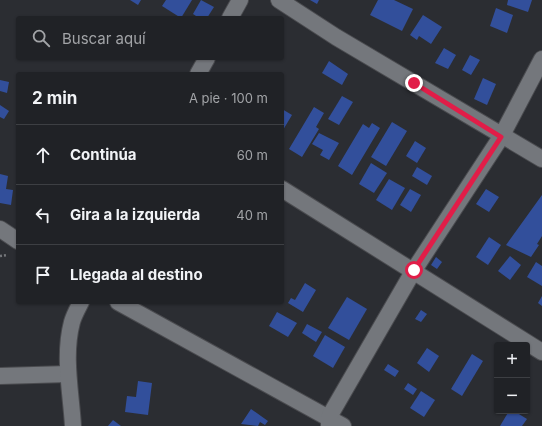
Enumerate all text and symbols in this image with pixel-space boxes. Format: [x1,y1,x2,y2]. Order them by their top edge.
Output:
search box [16,16,284,60]
icon: search [30,27,52,49]
text: Buscar aquí [62,29,146,48]
route end [405,74,423,92]
text: 2 min [32,88,77,108]
text: A pie · 100 m [189,90,268,106]
icon: ahead [32,144,54,166]
text: Continúa [70,145,137,164]
text: 60 m [237,147,268,163]
icon: left [32,204,54,226]
text: Gira a la izquierda [70,205,200,224]
text: 40 m [236,207,268,223]
route start [405,261,423,279]
icon: arrive [32,264,54,286]
text: Llegada al destino [70,265,203,284]
map controls [494,342,530,414]
button: + [494,342,530,378]
button: − [494,378,530,414]

